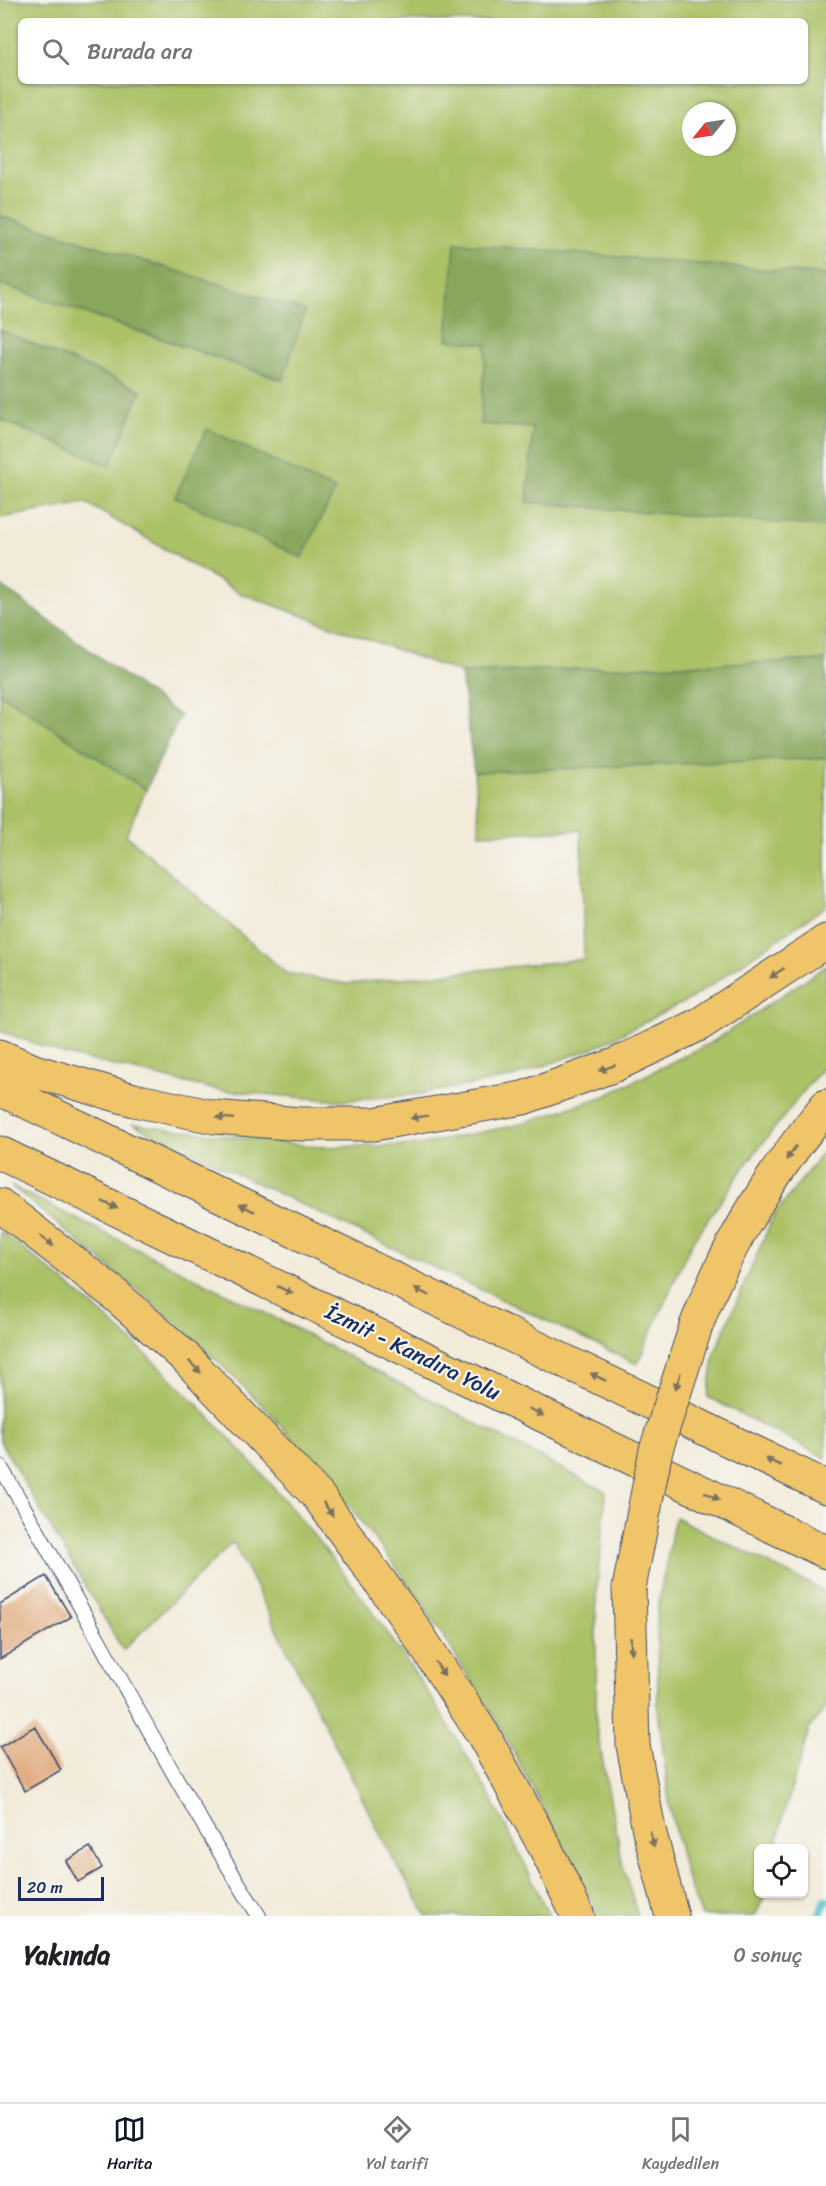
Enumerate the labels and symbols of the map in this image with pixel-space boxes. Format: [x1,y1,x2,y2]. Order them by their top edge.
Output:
north arrow [682,102,736,156]
one-way arrow [769,967,785,978]
one-way arrow [598,1063,616,1073]
one-way arrow [410,1112,429,1121]
one-way arrow [216,1113,235,1122]
one-way arrow [785,1145,797,1161]
one-way arrow [101,1200,118,1210]
one-way arrow [238,1203,255,1212]
one-way arrow [39,1234,54,1246]
one-way arrow [277,1285,294,1295]
one-way arrow [414,1288,431,1297]
street label: İzmit - Kandıra Yolu [318,1292,508,1412]
one-way arrow [187,1360,201,1374]
one-way arrow [673,1372,682,1390]
one-way arrow [589,1373,606,1382]
one-way arrow [528,1407,545,1416]
one-way arrow [765,1457,782,1467]
one-way arrow [703,1492,720,1501]
one-way arrow [322,1501,334,1517]
one-way arrow [626,1637,636,1656]
one-way arrow [434,1661,445,1677]
one-way arrow [647,1830,657,1849]
scale bar [18,1874,104,1902]

